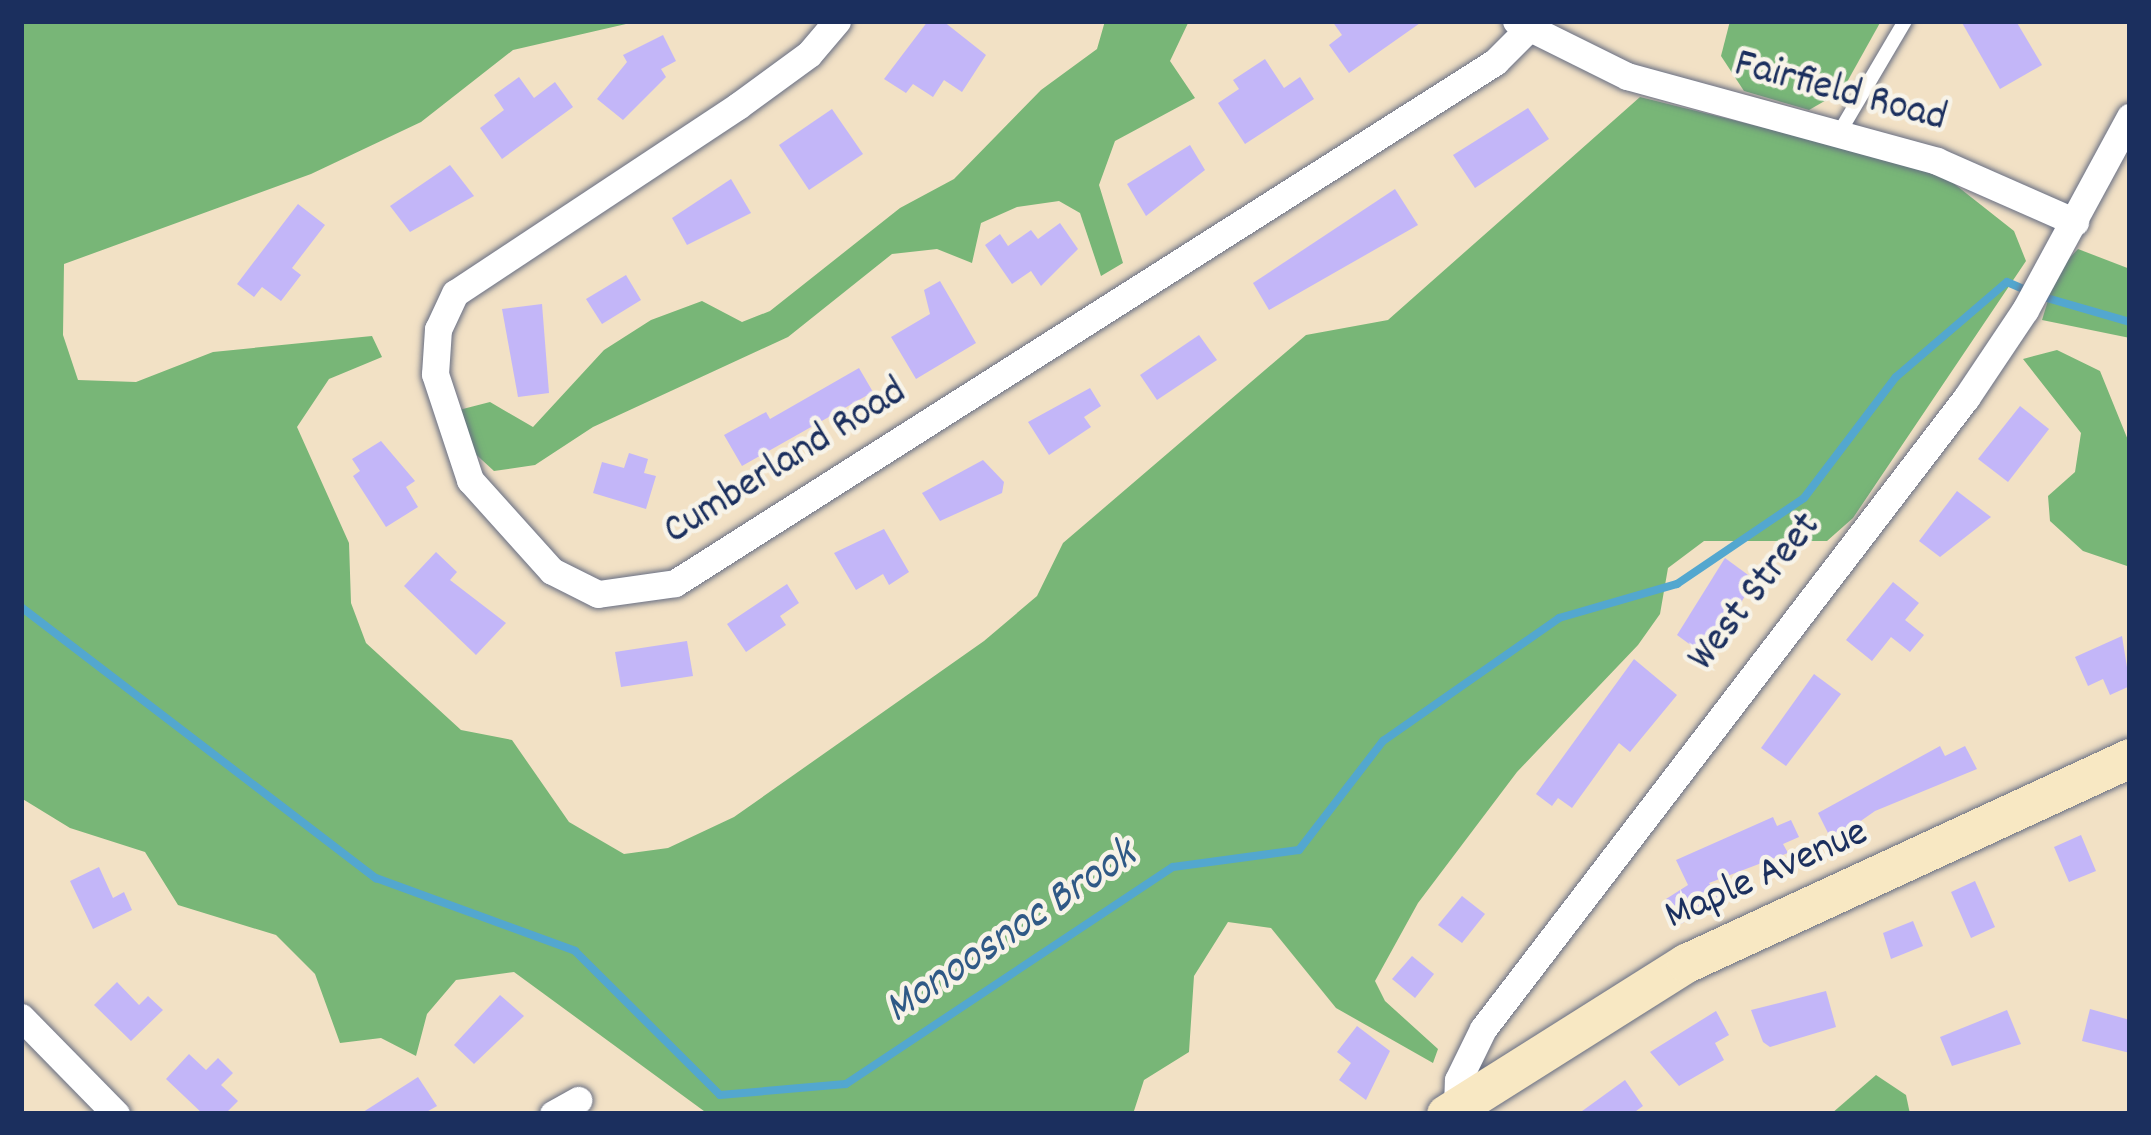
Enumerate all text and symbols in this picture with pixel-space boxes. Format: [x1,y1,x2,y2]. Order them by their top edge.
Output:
street label: Fairfield Road [1728,41,1952,145]
street label: Cumberland Road [655,368,917,558]
street label: West Street [1678,504,1834,682]
street label: Maple Avenue [1658,809,1876,943]
water label: Monoosnoc Brook [876,830,1148,1038]

